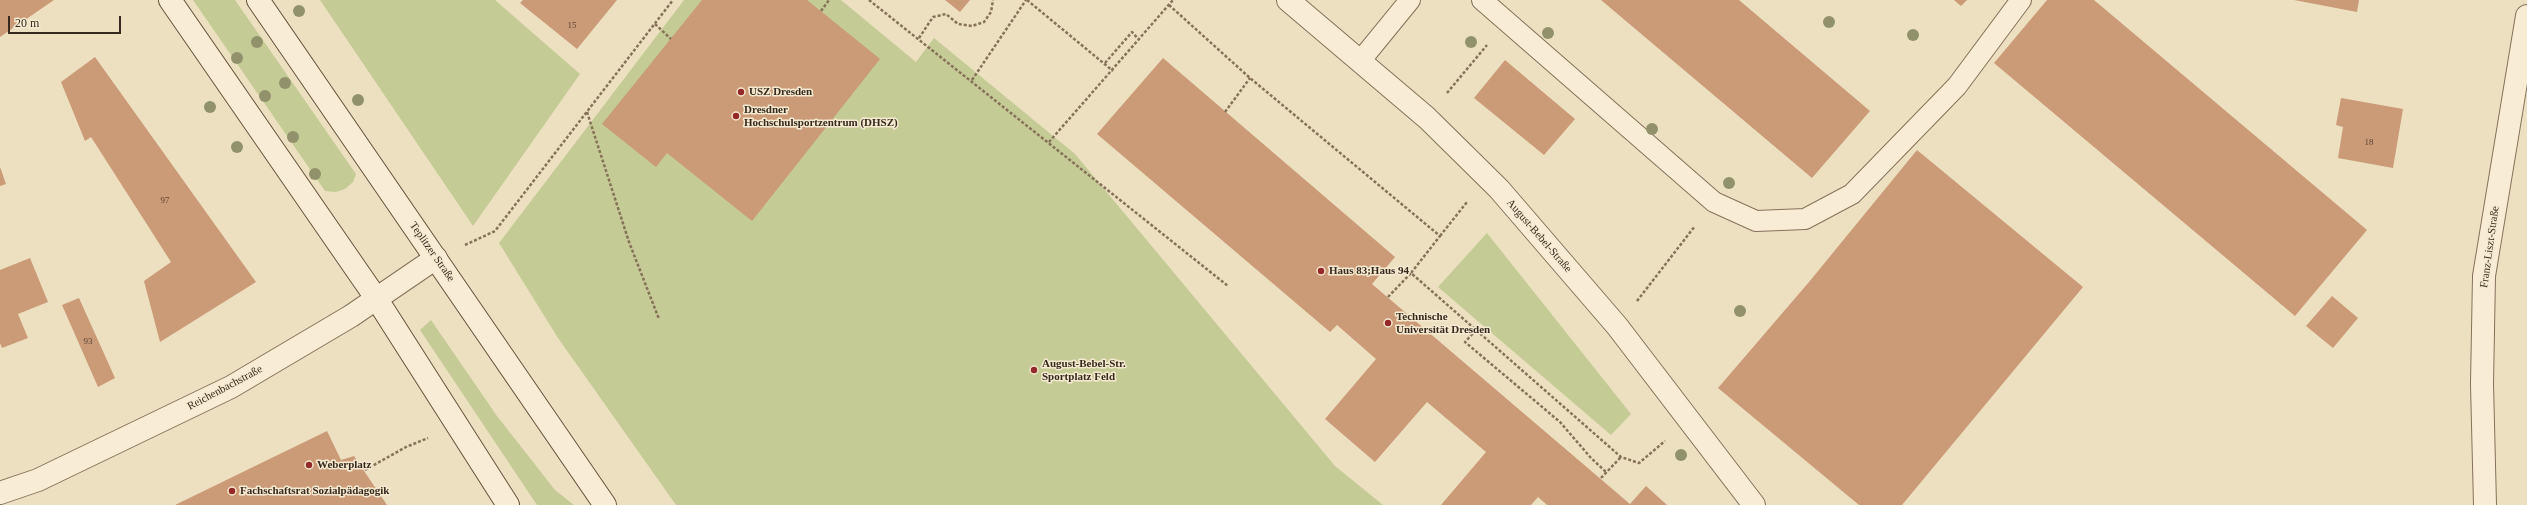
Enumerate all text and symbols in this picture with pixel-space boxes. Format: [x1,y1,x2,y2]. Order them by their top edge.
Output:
scale bar [10,8,123,34]
text: 20 m [15,16,39,30]
house number: 15 [568,21,576,31]
place label: USZ Dresden [749,85,812,99]
marker: USZ Dresden [736,87,746,97]
place label: Dresdner Hochschulsportzentrum (DHSZ) [744,103,898,129]
marker: Dresdner Hochschulsportzentrum (DHSZ) [731,111,741,121]
house number: 18 [2364,138,2374,148]
house number: 97 [160,196,170,206]
street label: August-Bebel-Straße [1504,197,1574,275]
street label: Franz-Liszt-Straße [2478,205,2502,289]
street label: Teplitzer Straße [407,220,457,284]
place label: Haus 83;Haus 94 [1329,264,1409,278]
marker: Haus 83;Haus 94 [1316,266,1326,276]
place label: Technische Universität Dresden [1396,310,1490,336]
marker: Technische Universität Dresden [1383,318,1393,328]
house number: 93 [84,337,92,347]
place label: August-Bebel-Str. Sportplatz Feld [1042,357,1126,383]
street label: Reichenbachstraße [185,363,265,413]
marker: August-Bebel-Str. Sportplatz Feld [1029,365,1039,375]
place label: Weberplatz [317,458,371,472]
marker: Weberplatz [304,460,314,470]
place label: Fachschaftsrat Sozialpädagogik [240,484,389,498]
marker: Fachschaftsrat Sozialpädagogik [227,486,237,496]

